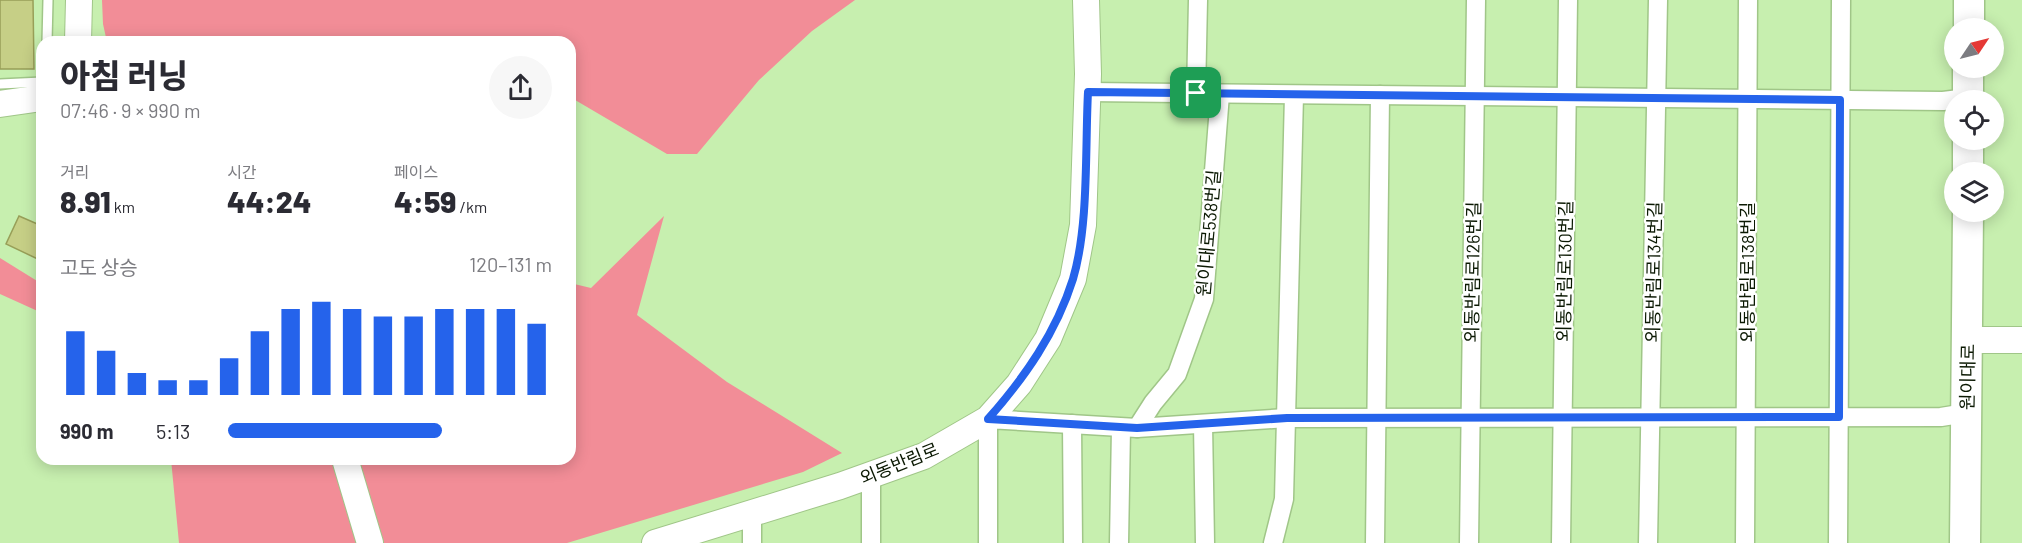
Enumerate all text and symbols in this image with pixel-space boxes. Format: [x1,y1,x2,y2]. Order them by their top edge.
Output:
north arrow [1944,18,2004,78]
map controls [1944,18,2004,222]
text: 아침 러닝 [60,55,188,95]
button: share [489,56,552,119]
pin [1170,67,1221,118]
icon: arrive [1179,76,1212,109]
button: locate [1944,90,2004,150]
text: 07:46 · 9 × 990 m [60,98,201,122]
text: 거리 [60,162,89,181]
text: 시간 [227,162,256,181]
text: 페이스 [394,162,438,181]
button: layers [1944,162,2004,222]
street label: 원이대로538번길 [1191,169,1225,297]
text: 8.91 [60,183,111,219]
text: 44:24 [227,183,311,219]
text: 4:59 [394,183,456,219]
text: km [111,197,135,216]
text: /km [456,197,487,216]
street label: 외동반림로130번길 [1552,200,1576,342]
street label: 외동반림로126번길 [1460,201,1484,343]
street label: 외동반림로134번길 [1641,201,1665,343]
street label: 외동반림로138번길 [1736,202,1758,342]
text: 120–131 m [469,252,552,276]
text: 고도 상승 [60,255,138,279]
street label: 원이대로 [1955,344,1979,410]
text: 990 m [60,419,113,443]
text: 5:13 [156,419,190,443]
street label: 외동반림로 [856,437,942,489]

